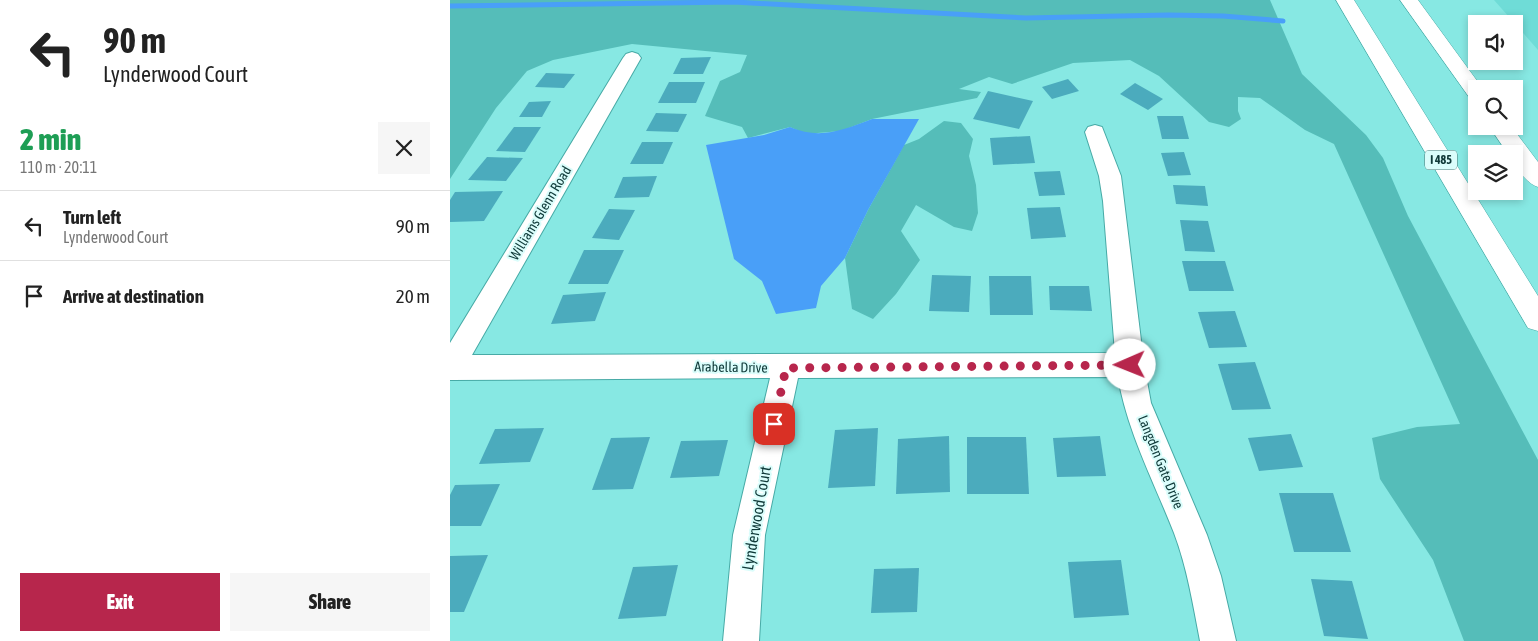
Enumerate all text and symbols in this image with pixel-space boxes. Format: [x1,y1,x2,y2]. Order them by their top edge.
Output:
map controls [1468,15,1523,200]
button: sound [1468,15,1523,70]
icon: left [20,20,85,85]
text: 90 m [103,20,166,60]
text: Lynderwood Court [103,61,248,87]
button: search [1468,80,1523,135]
text: 2 min [20,122,81,156]
button: close [378,122,430,174]
button: layers [1468,145,1523,200]
road number: I 485 [1425,150,1457,170]
text: 110 m · 20:11 [20,158,97,176]
street label: Williams Glenn Road [506,163,574,263]
text: Turn left [63,206,121,228]
icon: left [20,212,48,240]
text: 90 m [396,215,430,237]
text: Lynderwood Court [63,228,168,246]
icon: arrive [20,282,48,310]
text: Arrive at destination [63,285,204,307]
text: 20 m [396,285,430,307]
position arrow [1103,338,1155,390]
street label: Arabella Drive [694,358,768,376]
pin [753,403,795,445]
icon: arrive [760,410,788,438]
street label: Langden Gate Drive [1135,413,1187,511]
street label: Lynderwood Court [738,464,775,572]
button: Exit [20,573,220,631]
button: Share [230,573,430,631]

